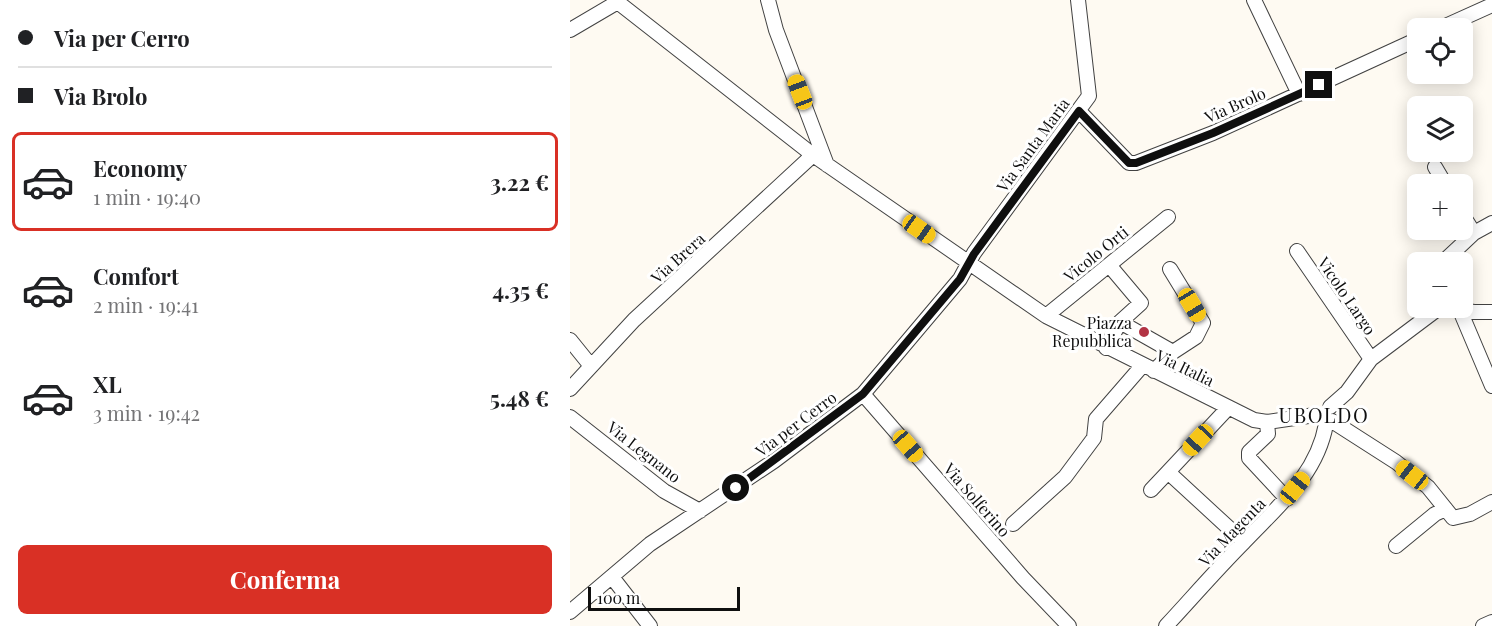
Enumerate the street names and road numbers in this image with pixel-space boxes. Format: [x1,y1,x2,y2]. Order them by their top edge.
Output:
street label: Via Brolo [1200,82,1269,128]
street label: Via Santa Maria [991,94,1074,197]
street label: Vicolo Orti [1058,221,1133,287]
street label: Via Brera [645,228,709,288]
street label: Vicolo Largo [1313,252,1381,339]
street label: Via Italia [1152,344,1218,391]
street label: Via per Cerro [750,386,841,461]
street label: Via Legnano [602,416,686,487]
street label: Via Solferino [939,458,1015,541]
street label: Via Magenta [1193,493,1270,571]

